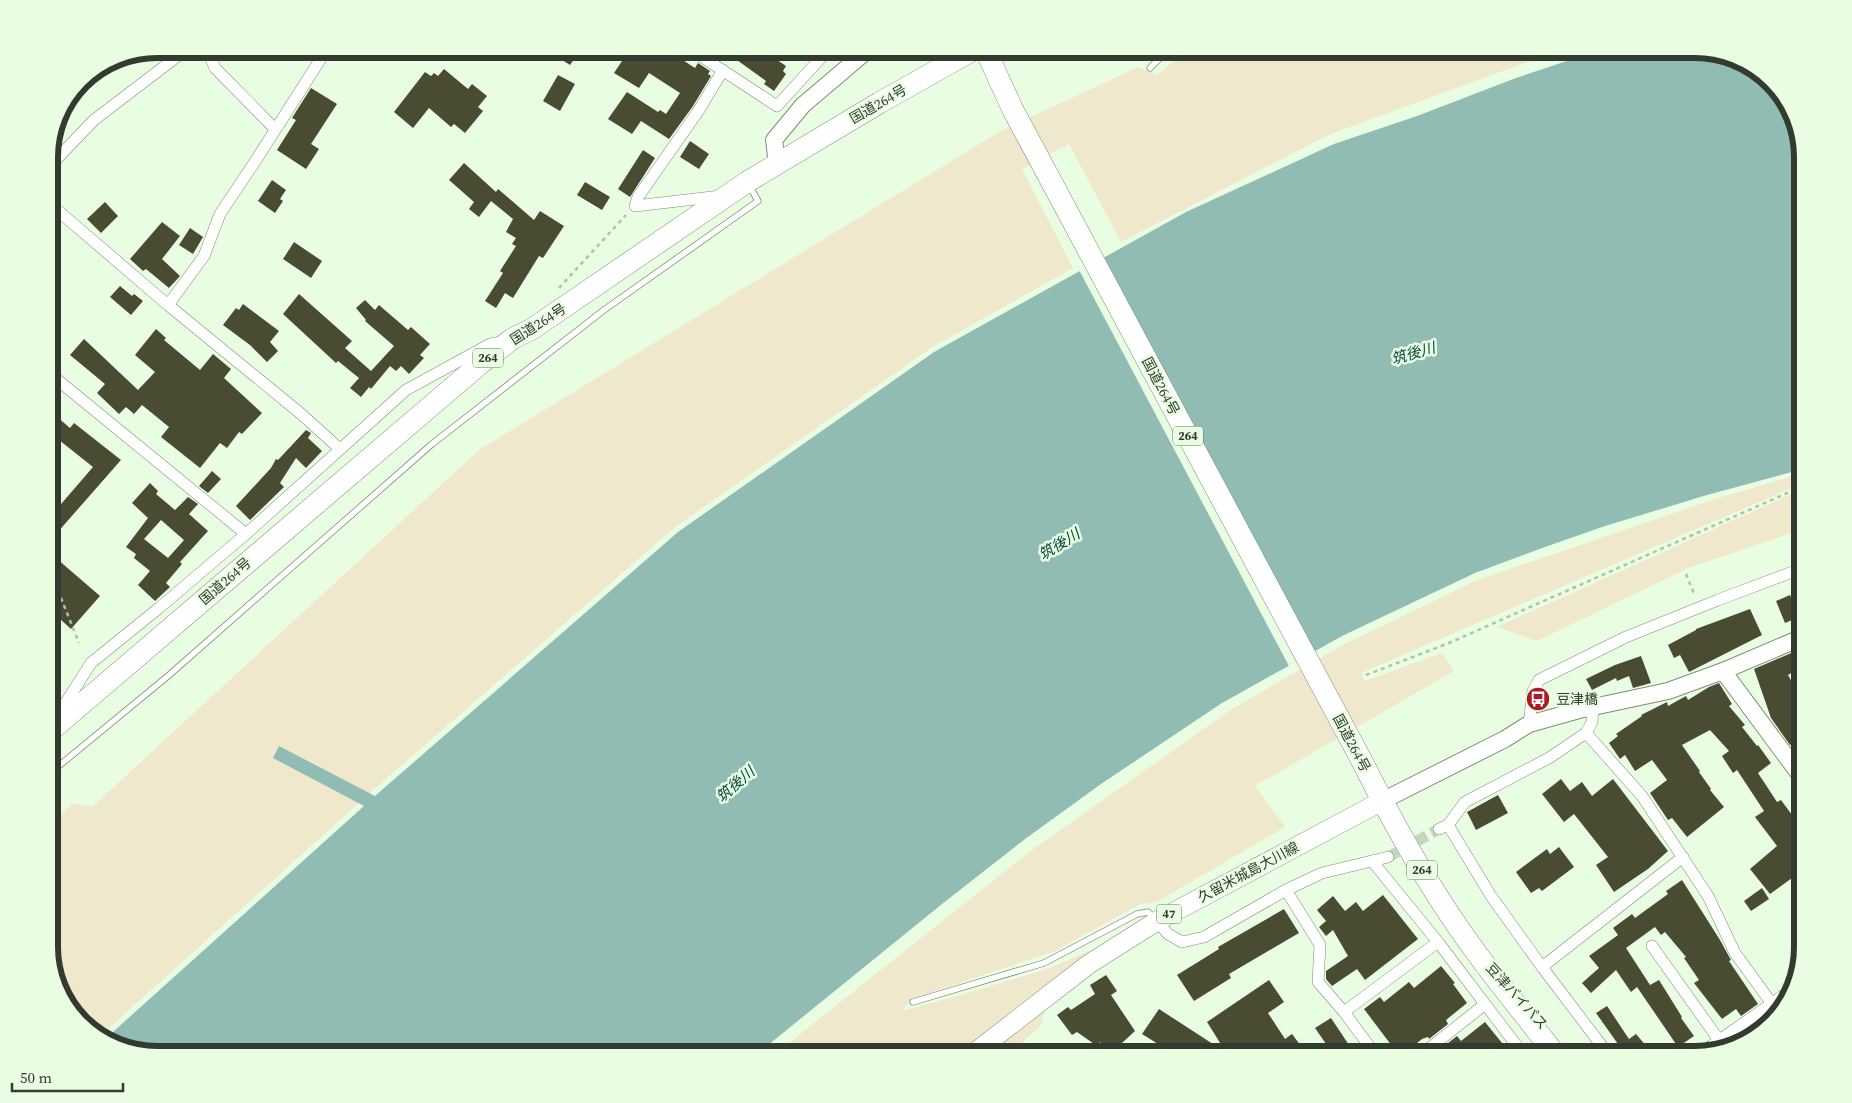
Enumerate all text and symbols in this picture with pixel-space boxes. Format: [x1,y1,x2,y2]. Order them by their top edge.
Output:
street label: 国道264号 [846,80,910,128]
street label: 国道264号 [506,298,570,350]
water label: 筑後川 [1388,336,1439,369]
road number: 264 [473,348,503,368]
street label: 国道264号 [1137,353,1185,419]
road number: 264 [1173,426,1203,446]
water label: 筑後川 [1034,522,1085,565]
street label: 国道264号 [195,553,255,609]
bus stop icon: 豆津橋 [1525,686,1551,712]
place label: 豆津橋 [1556,689,1598,709]
street label: 国道264号 [1328,710,1376,776]
water label: 筑後川 [711,760,760,807]
street label: 久留米城島大川線 [1194,837,1302,907]
road number: 264 [1407,860,1437,880]
road number: 47 [1156,904,1182,924]
street label: 豆津バイパス [1482,958,1552,1034]
scale bar [12,1060,124,1092]
text: 50 m [20,1067,52,1088]

